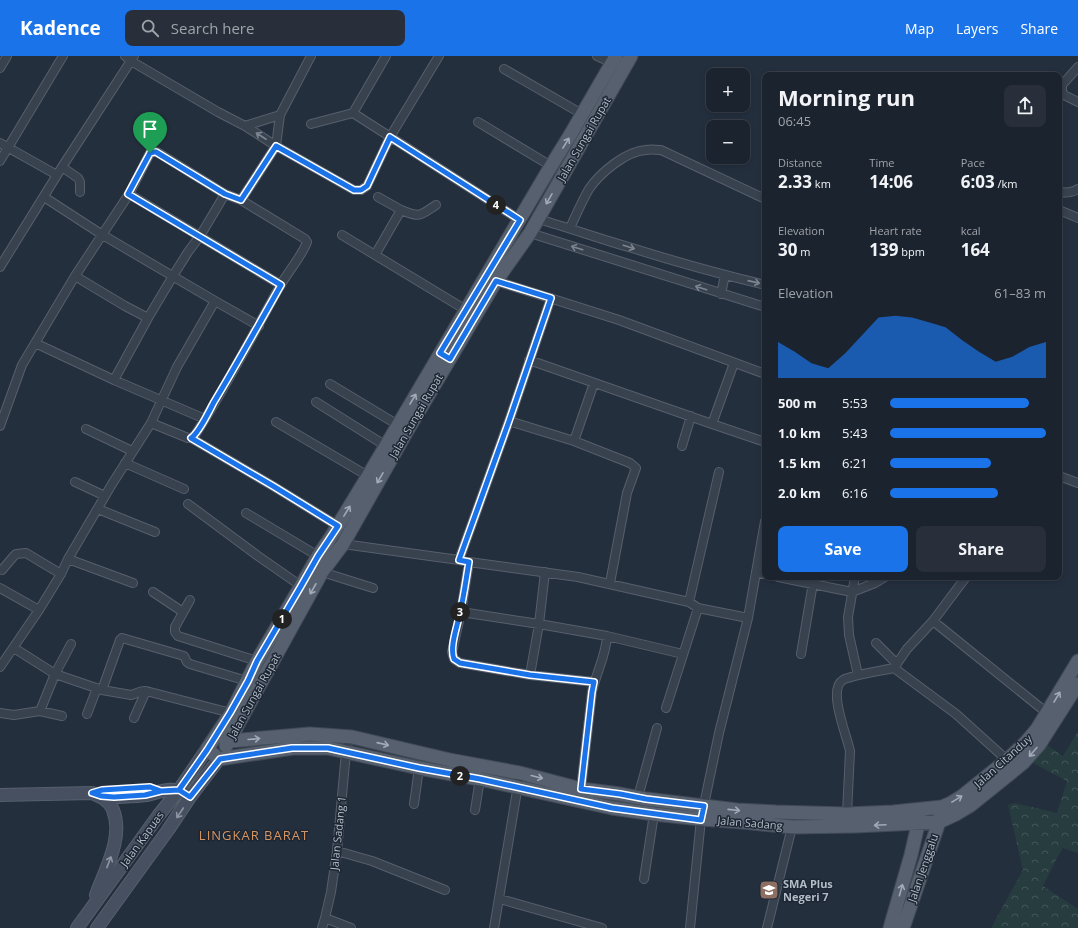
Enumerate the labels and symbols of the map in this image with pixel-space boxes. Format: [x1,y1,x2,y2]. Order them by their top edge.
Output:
street label: Jalan Sungai Rupat [553,94,614,185]
pin [133,112,167,153]
one-way arrow [255,132,267,140]
one-way arrow [562,137,570,149]
one-way arrow [545,193,553,205]
pin: 4 [486,195,506,215]
one-way arrow [571,244,584,251]
one-way arrow [622,244,635,251]
one-way arrow [747,279,760,286]
one-way arrow [695,284,708,291]
street label: Jalan Sungai Rupat [385,371,446,462]
one-way arrow [409,394,417,405]
one-way arrow [376,472,384,484]
one-way arrow [343,506,351,517]
one-way arrow [308,582,316,594]
pin: 3 [450,602,470,622]
pin: 1 [272,609,292,629]
street label: Jalan Sungai Rupat [223,650,283,742]
one-way arrow [1053,691,1061,703]
street label: Jalan Citanduy [970,730,1035,791]
one-way arrow [247,735,260,742]
one-way arrow [376,740,389,748]
one-way arrow [1029,746,1038,756]
pin: 2 [450,766,470,786]
one-way arrow [530,774,543,782]
one-way arrow [951,794,963,802]
street label: Jalan Sadang 1 [326,795,349,872]
one-way arrow [727,806,740,813]
one-way arrow [176,807,184,818]
street label: Jalan Kapuas [116,808,167,870]
street label: Jalan Sadang [716,812,783,833]
one-way arrow [874,821,887,829]
district label: LINGKAR BARAT [199,826,309,844]
street label: Jalan Jenggalu [904,832,941,905]
one-way arrow [105,856,113,868]
place label: SMA Plus Negeri 7 [783,876,833,904]
school or university icon: SMA Plus Negeri 7 [758,879,780,901]
one-way arrow [898,884,905,897]

